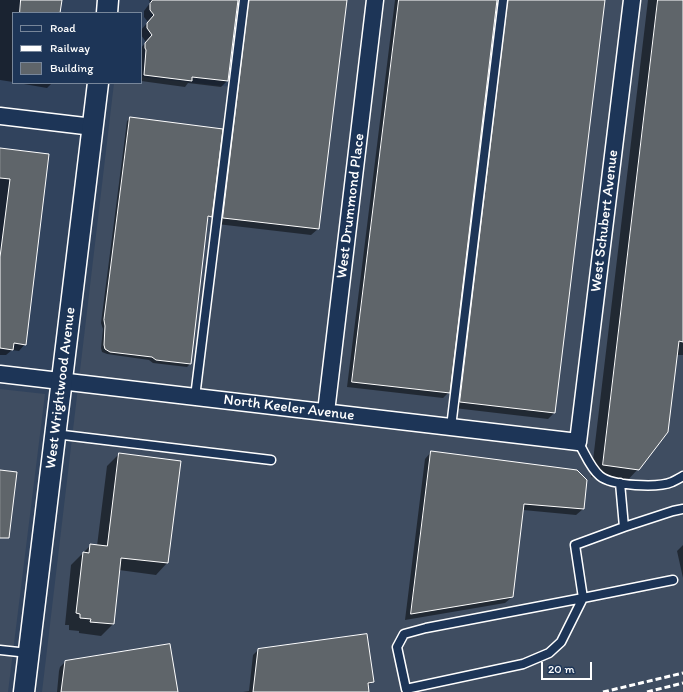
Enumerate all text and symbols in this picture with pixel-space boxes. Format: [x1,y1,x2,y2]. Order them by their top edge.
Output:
legend [12,12,142,84]
text: Road [50,21,76,35]
text: Railway [50,41,90,55]
text: Building [50,61,93,75]
street label: West Drummond Place [333,132,369,280]
street label: West Schubert Avenue [587,149,623,293]
street label: West Wrightwood Avenue [42,306,80,470]
street label: North Keeler Avenue [222,391,356,425]
scale bar [543,654,594,680]
text: 20 m [548,662,575,676]

